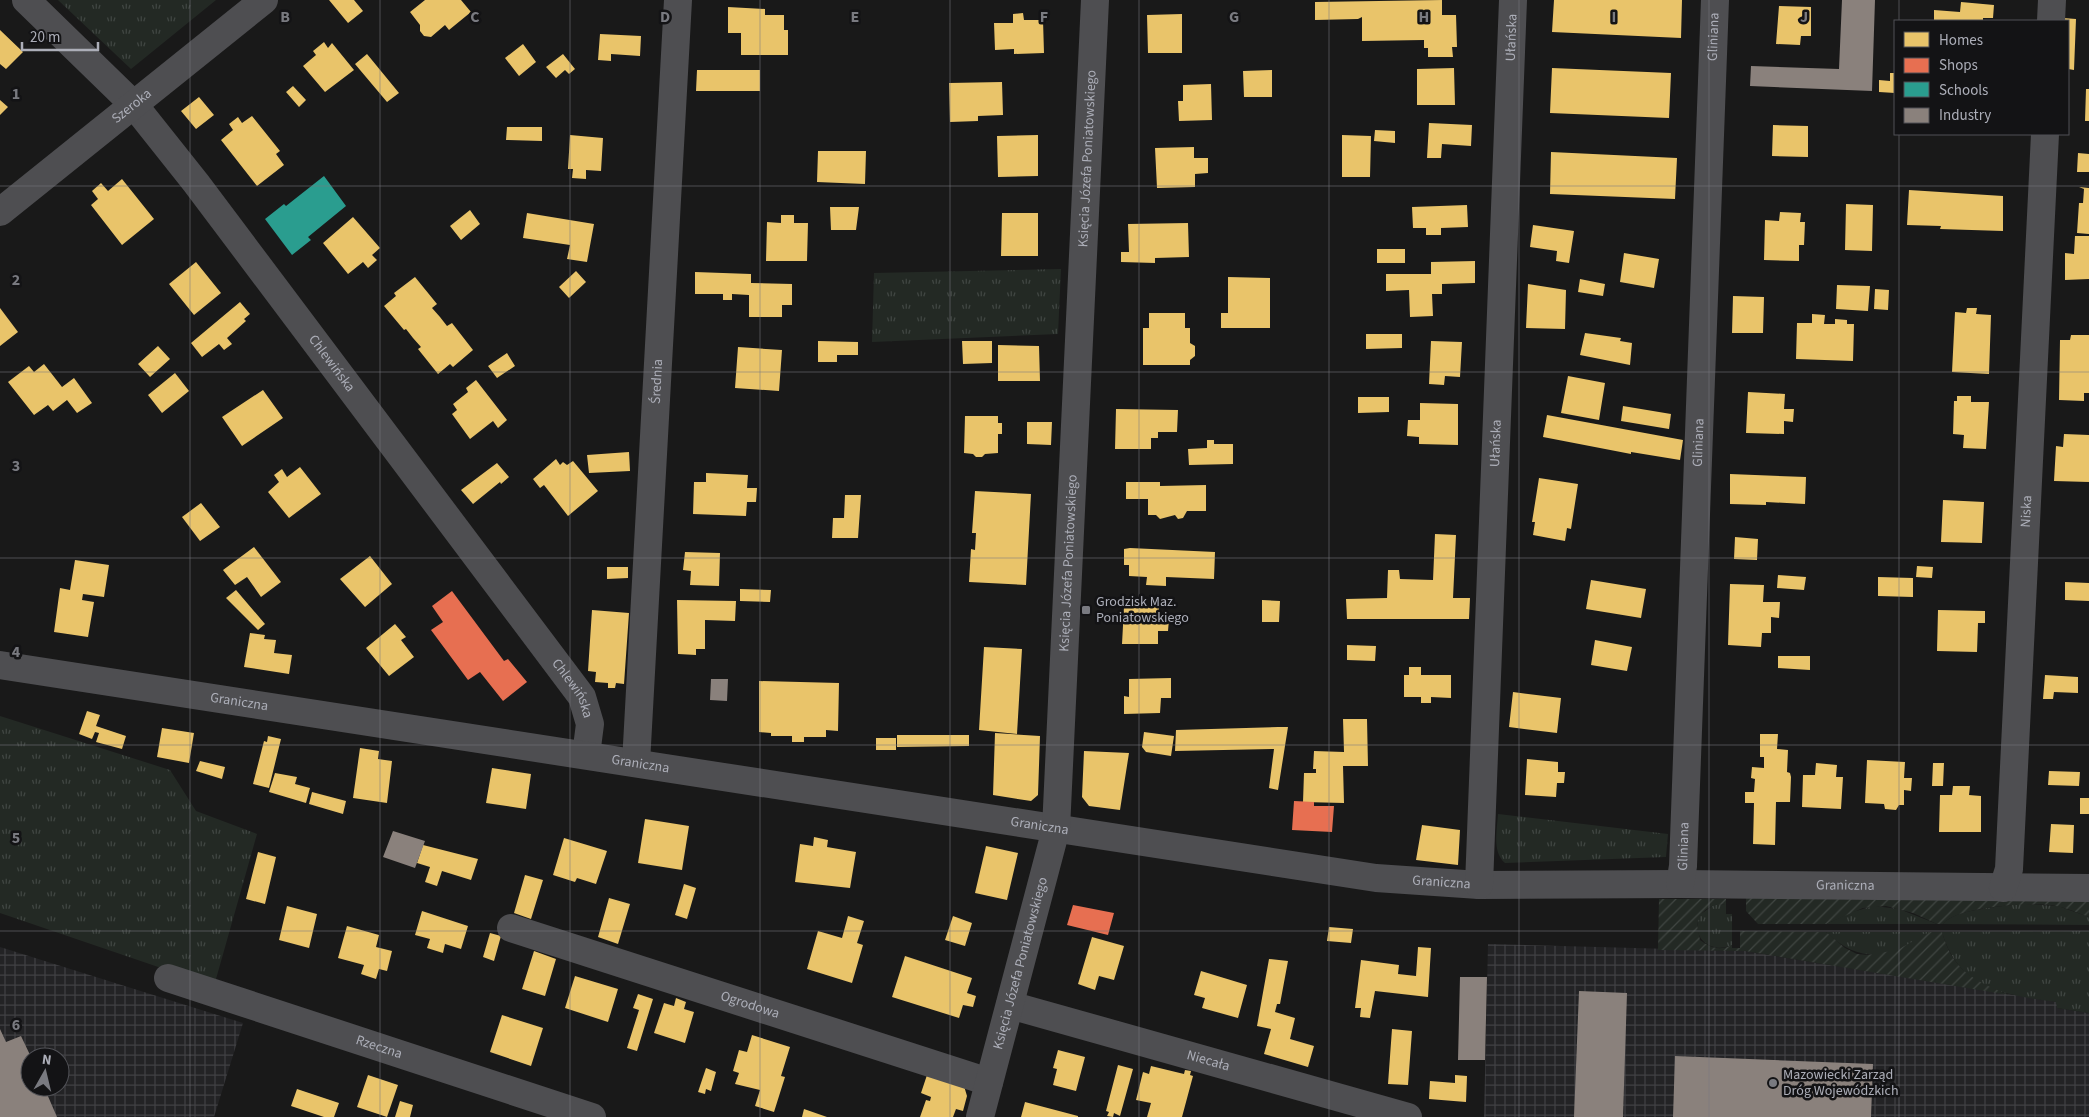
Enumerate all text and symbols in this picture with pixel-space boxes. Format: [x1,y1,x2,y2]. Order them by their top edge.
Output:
text: B [280,6,290,28]
text: C [470,6,480,28]
text: D [660,6,670,28]
text: E [851,6,859,28]
text: F [1040,6,1048,28]
text: G [1229,6,1239,28]
text: H [1419,6,1429,28]
text: I [1612,6,1616,28]
text: J [1800,6,1808,28]
street label: Gliniana [1703,12,1725,61]
street label: Ułańska [1501,13,1522,62]
scale bar [22,20,99,52]
legend [1894,20,2069,135]
text: 20 m [30,27,60,48]
text: Homes [1939,30,1983,51]
text: Shops [1939,55,1978,76]
street label: Księcia Józefa Poniatowskiego [1073,69,1102,248]
text: Schools [1939,80,1988,101]
text: 1 [12,83,20,105]
street label: Szeroka [107,84,156,129]
text: Industry [1939,105,1991,126]
text: 2 [12,269,20,291]
street label: Chlewińska [303,331,360,396]
street label: Średnia [646,358,668,405]
street label: Gliniana [1688,418,1710,467]
street label: Ułańska [1485,419,1507,468]
text: 3 [12,455,20,477]
street label: Księcia Józefa Poniatowskiego [1054,474,1083,652]
street label: Niska [2016,495,2037,528]
place label: Grodzisk Maz. Poniatowskiego [1096,592,1189,628]
marker: Grodzisk Maz. Poniatowskiego [1080,604,1092,616]
text: 4 [12,641,21,663]
street label: Chlewińska [547,654,598,720]
street label: Graniczna [209,688,270,716]
street label: Graniczna [610,750,671,778]
street label: Graniczna [1009,812,1070,840]
street label: Gliniana [1672,822,1695,872]
text: 5 [12,827,20,849]
street label: Graniczna [1412,870,1471,894]
street label: Księcia Józefa Poniatowskiego [988,875,1053,1052]
street label: Graniczna [1816,875,1875,896]
street label: Ogrodowa [718,986,782,1024]
text: 6 [12,1014,20,1036]
street label: Rzeczna [353,1030,405,1064]
street label: Niecała [1184,1045,1232,1076]
north arrow [20,1047,70,1097]
text: N [41,1050,53,1071]
place label: Mazowiecki Zarząd Dróg Wojewódzkich [1783,1065,1899,1101]
marker: Mazowiecki Zarząd Dróg Wojewódzkich [1767,1077,1779,1089]

